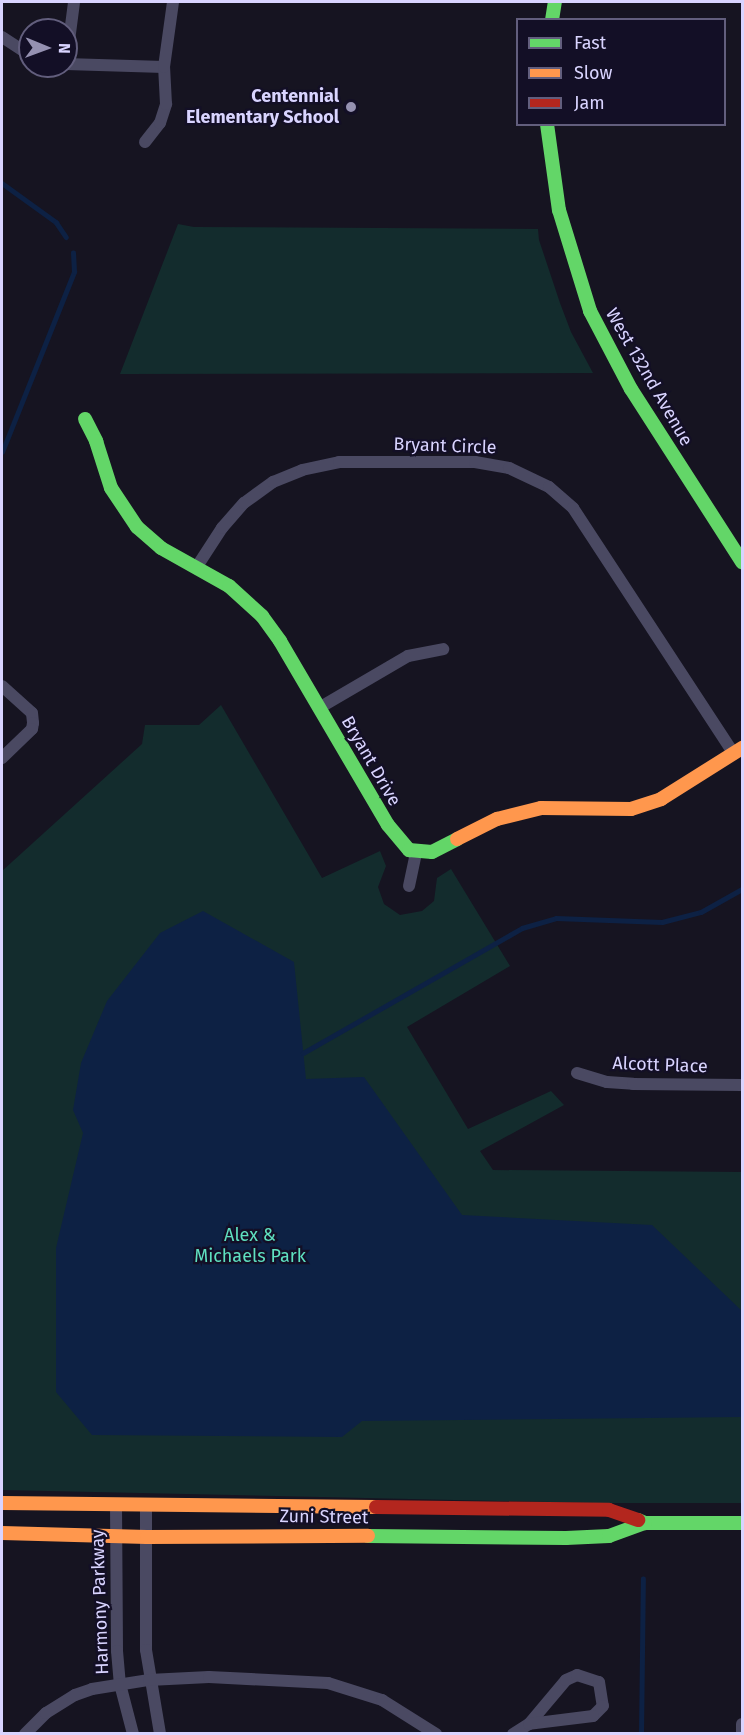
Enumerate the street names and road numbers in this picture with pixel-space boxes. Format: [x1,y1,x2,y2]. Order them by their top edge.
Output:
street label: West 132nd Avenue [601,304,697,450]
street label: Bryant Circle [393,433,497,459]
street label: Bryant Drive [337,712,405,810]
street label: Alcott Place [612,1053,708,1077]
street label: Zuni Street [279,1505,369,1529]
street label: Harmony Parkway [87,1529,113,1675]

